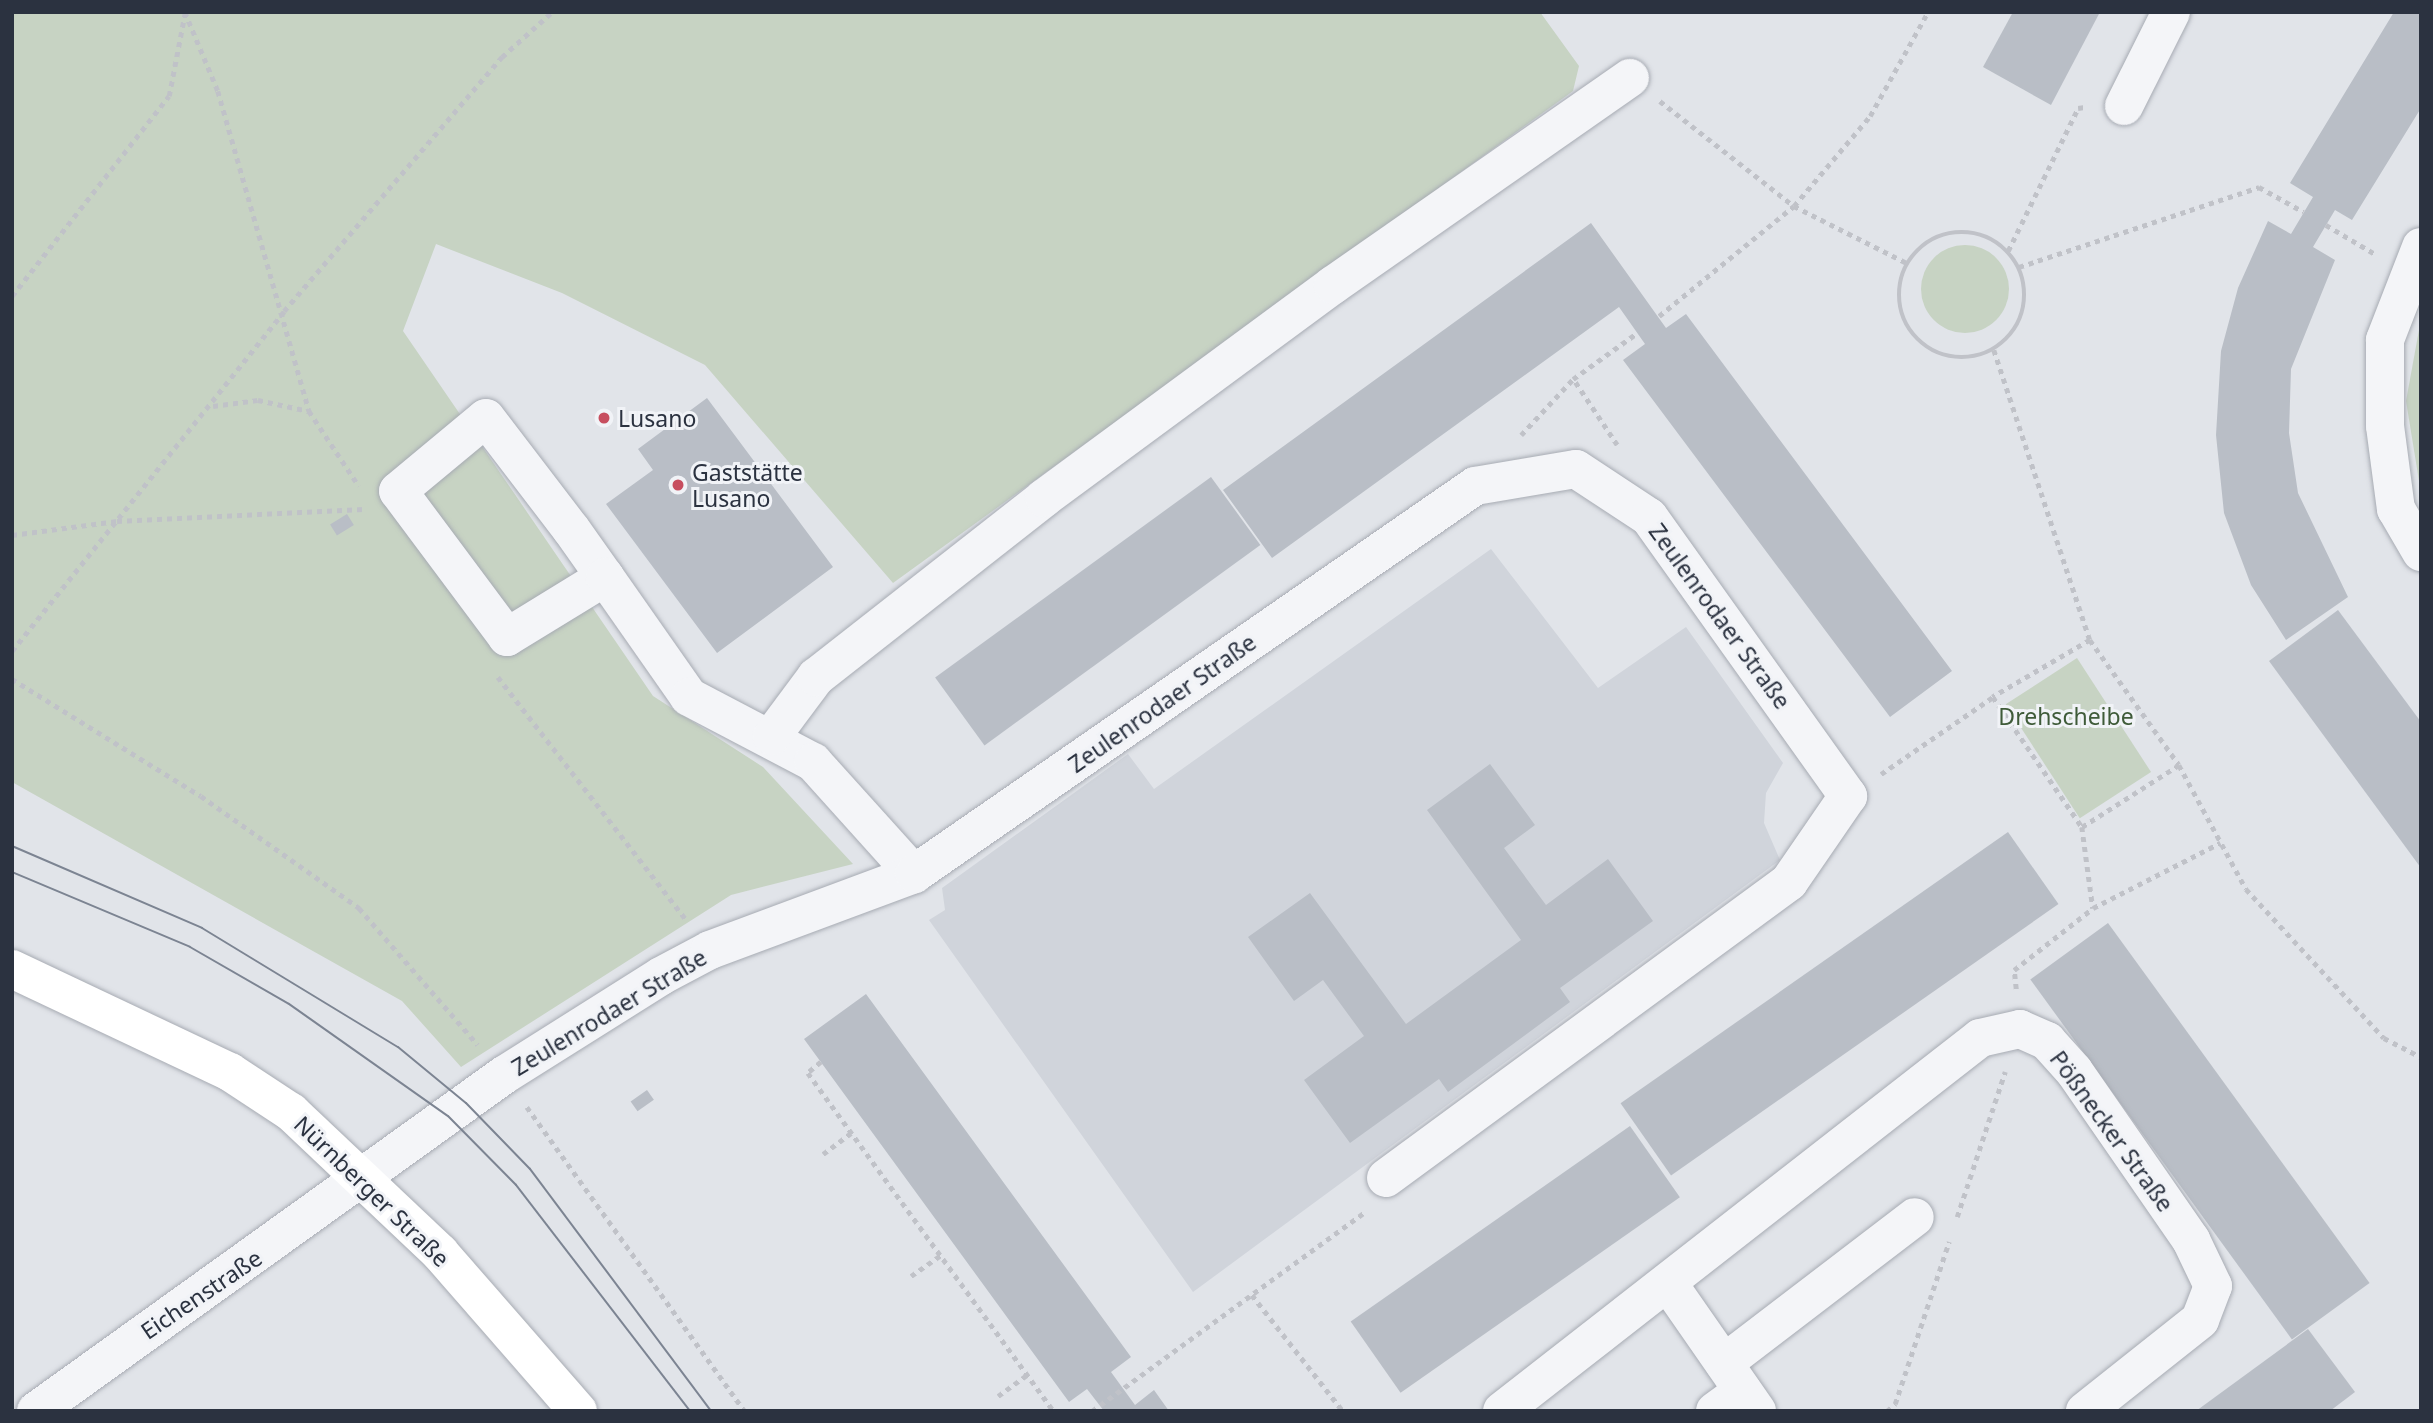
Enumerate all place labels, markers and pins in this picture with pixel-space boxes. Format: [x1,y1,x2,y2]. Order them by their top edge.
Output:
place label: Lusano [618,404,696,432]
marker: Lusano [596,410,612,426]
place label: Gaststätte Lusano [692,458,803,512]
marker: Gaststätte Lusano [670,477,686,493]

